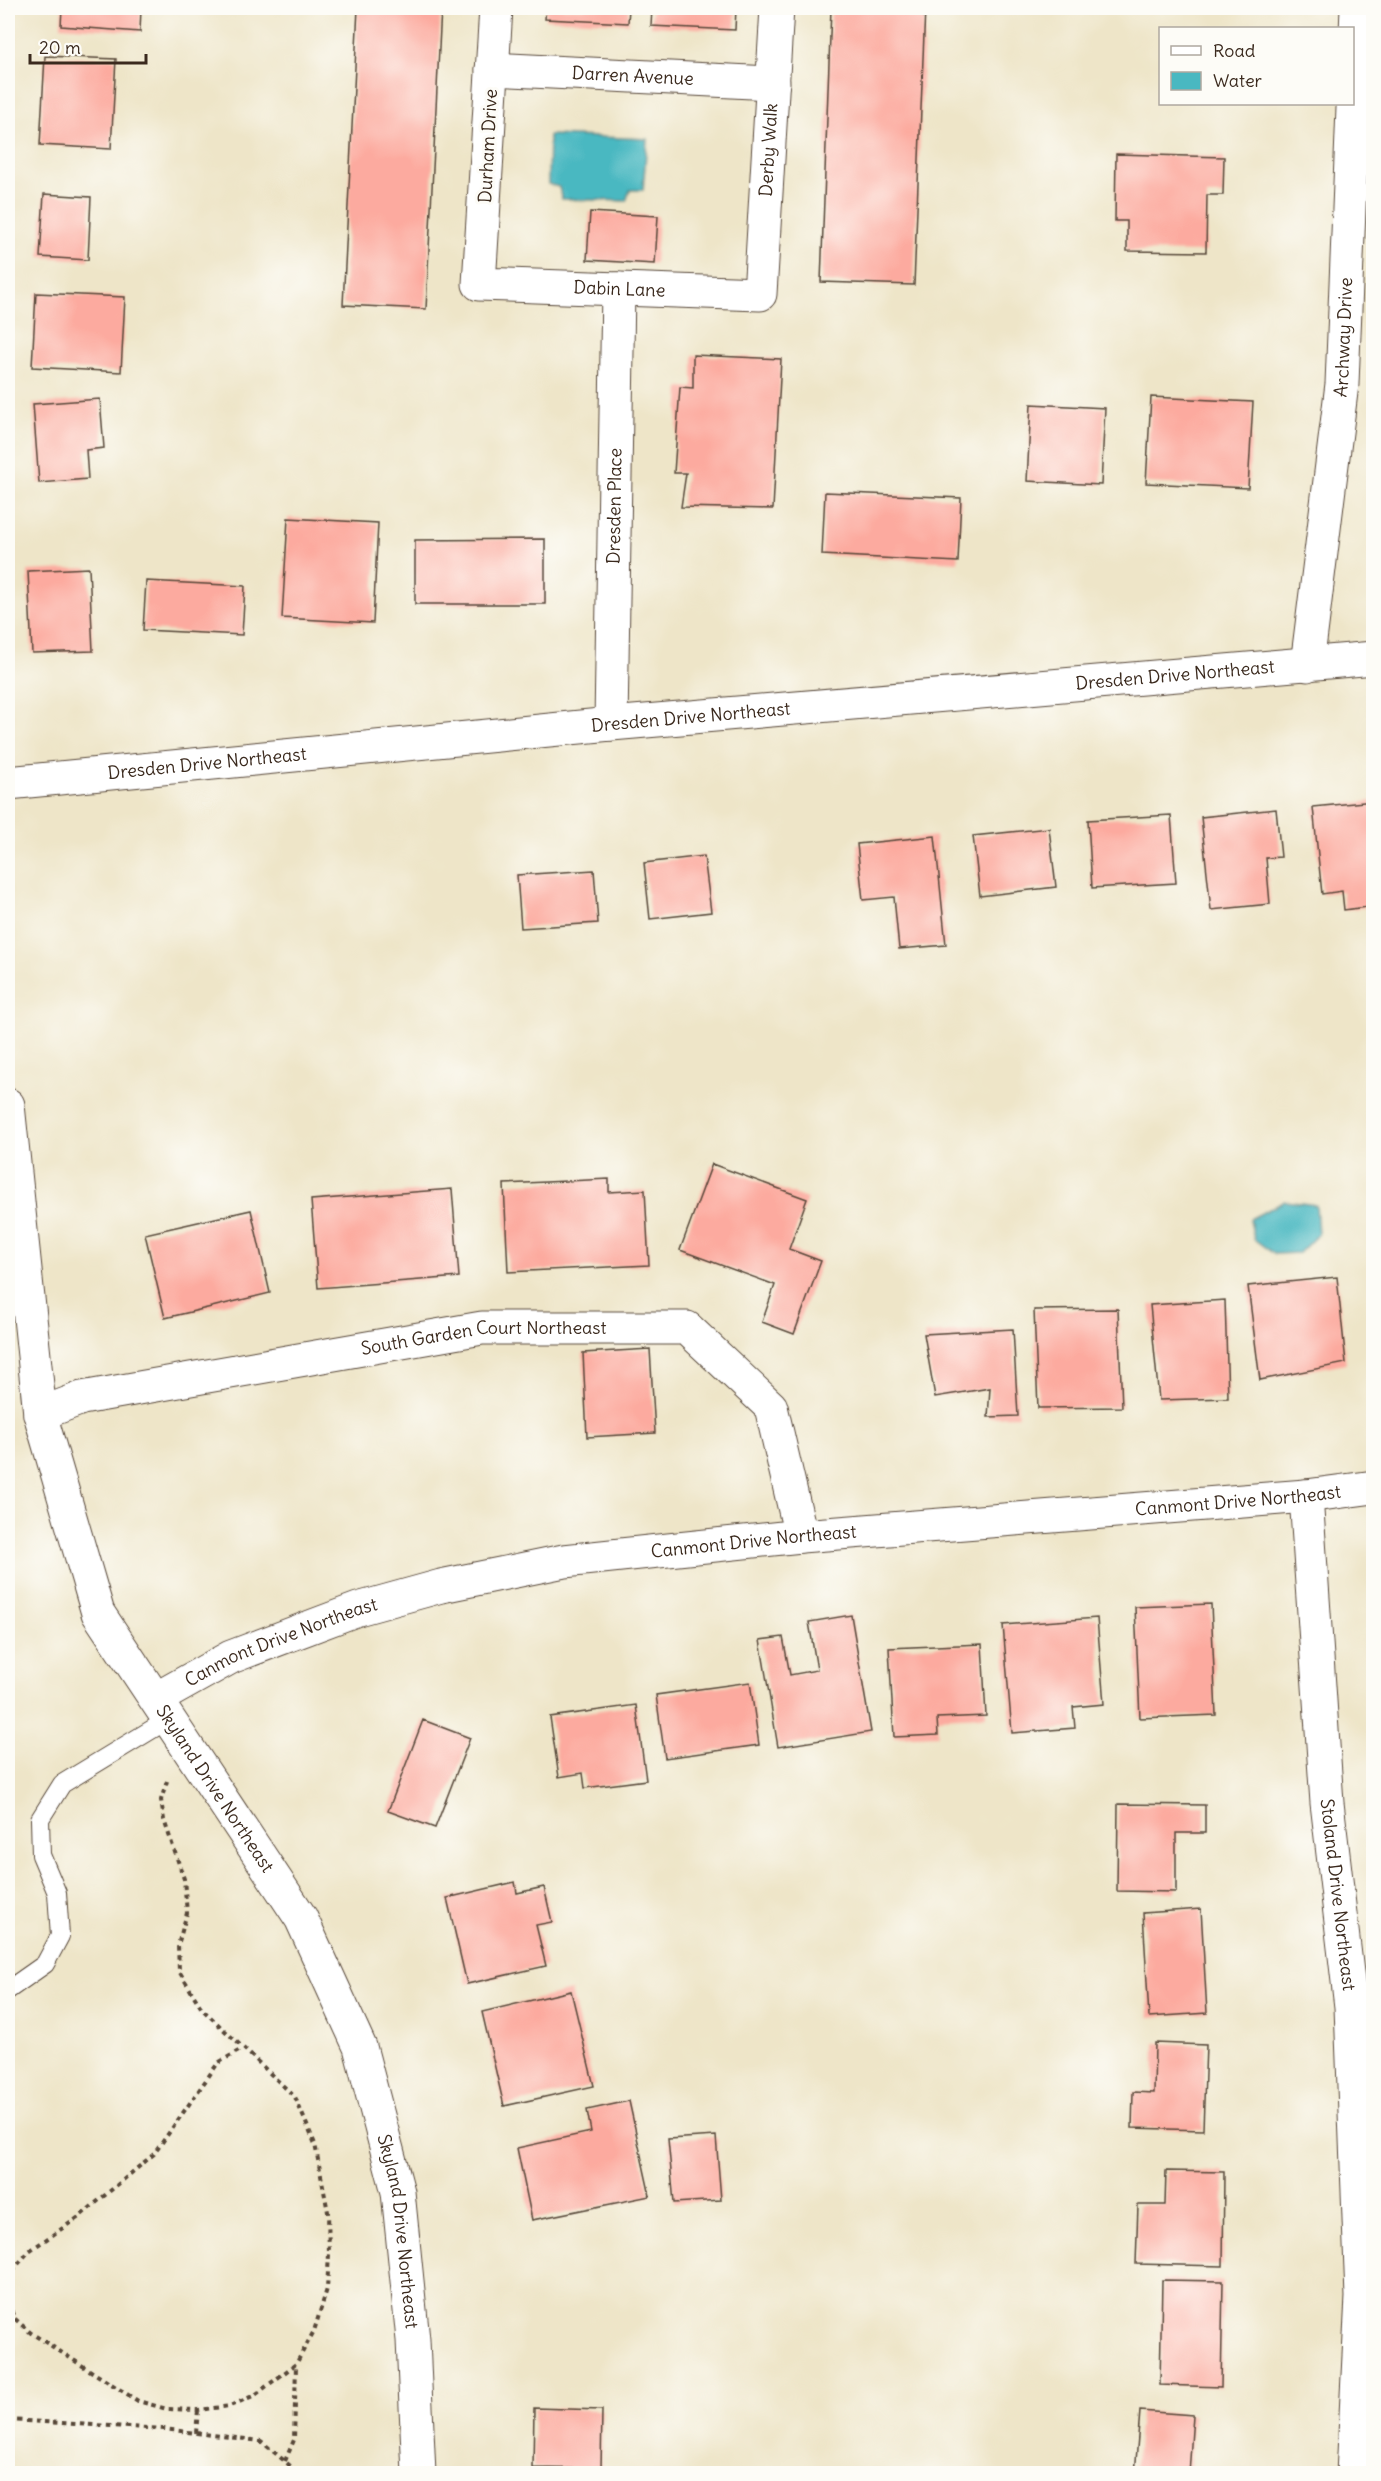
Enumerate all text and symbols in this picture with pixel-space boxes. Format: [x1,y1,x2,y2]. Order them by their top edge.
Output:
scale bar [30,27,146,65]
legend [1159,27,1354,105]
text: 20 m [39,36,81,59]
text: Road [1213,39,1256,62]
street label: Darren Avenue [571,61,694,90]
text: Water [1213,69,1263,92]
street label: Durham Drive [473,88,502,203]
street label: Derby Walk [754,103,782,197]
street label: Dabin Lane [573,275,666,302]
street label: Archway Drive [1328,277,1357,398]
street label: Dresden Place [602,448,626,564]
street label: Dresden Drive Northeast [1074,655,1276,695]
street label: Dresden Drive Northeast [590,697,791,737]
street label: Dresden Drive Northeast [106,742,308,784]
street label: South Garden Court Northeast [359,1315,607,1360]
street label: Canmont Drive Northeast [1134,1480,1342,1521]
street label: Canmont Drive Northeast [650,1520,857,1563]
street label: Canmont Drive Northeast [181,1592,380,1692]
street label: Skyland Drive Northeast [151,1700,279,1877]
street label: Stoland Drive Northeast [1316,1797,1361,1992]
street label: Skyland Drive Northeast [372,2132,424,2330]

